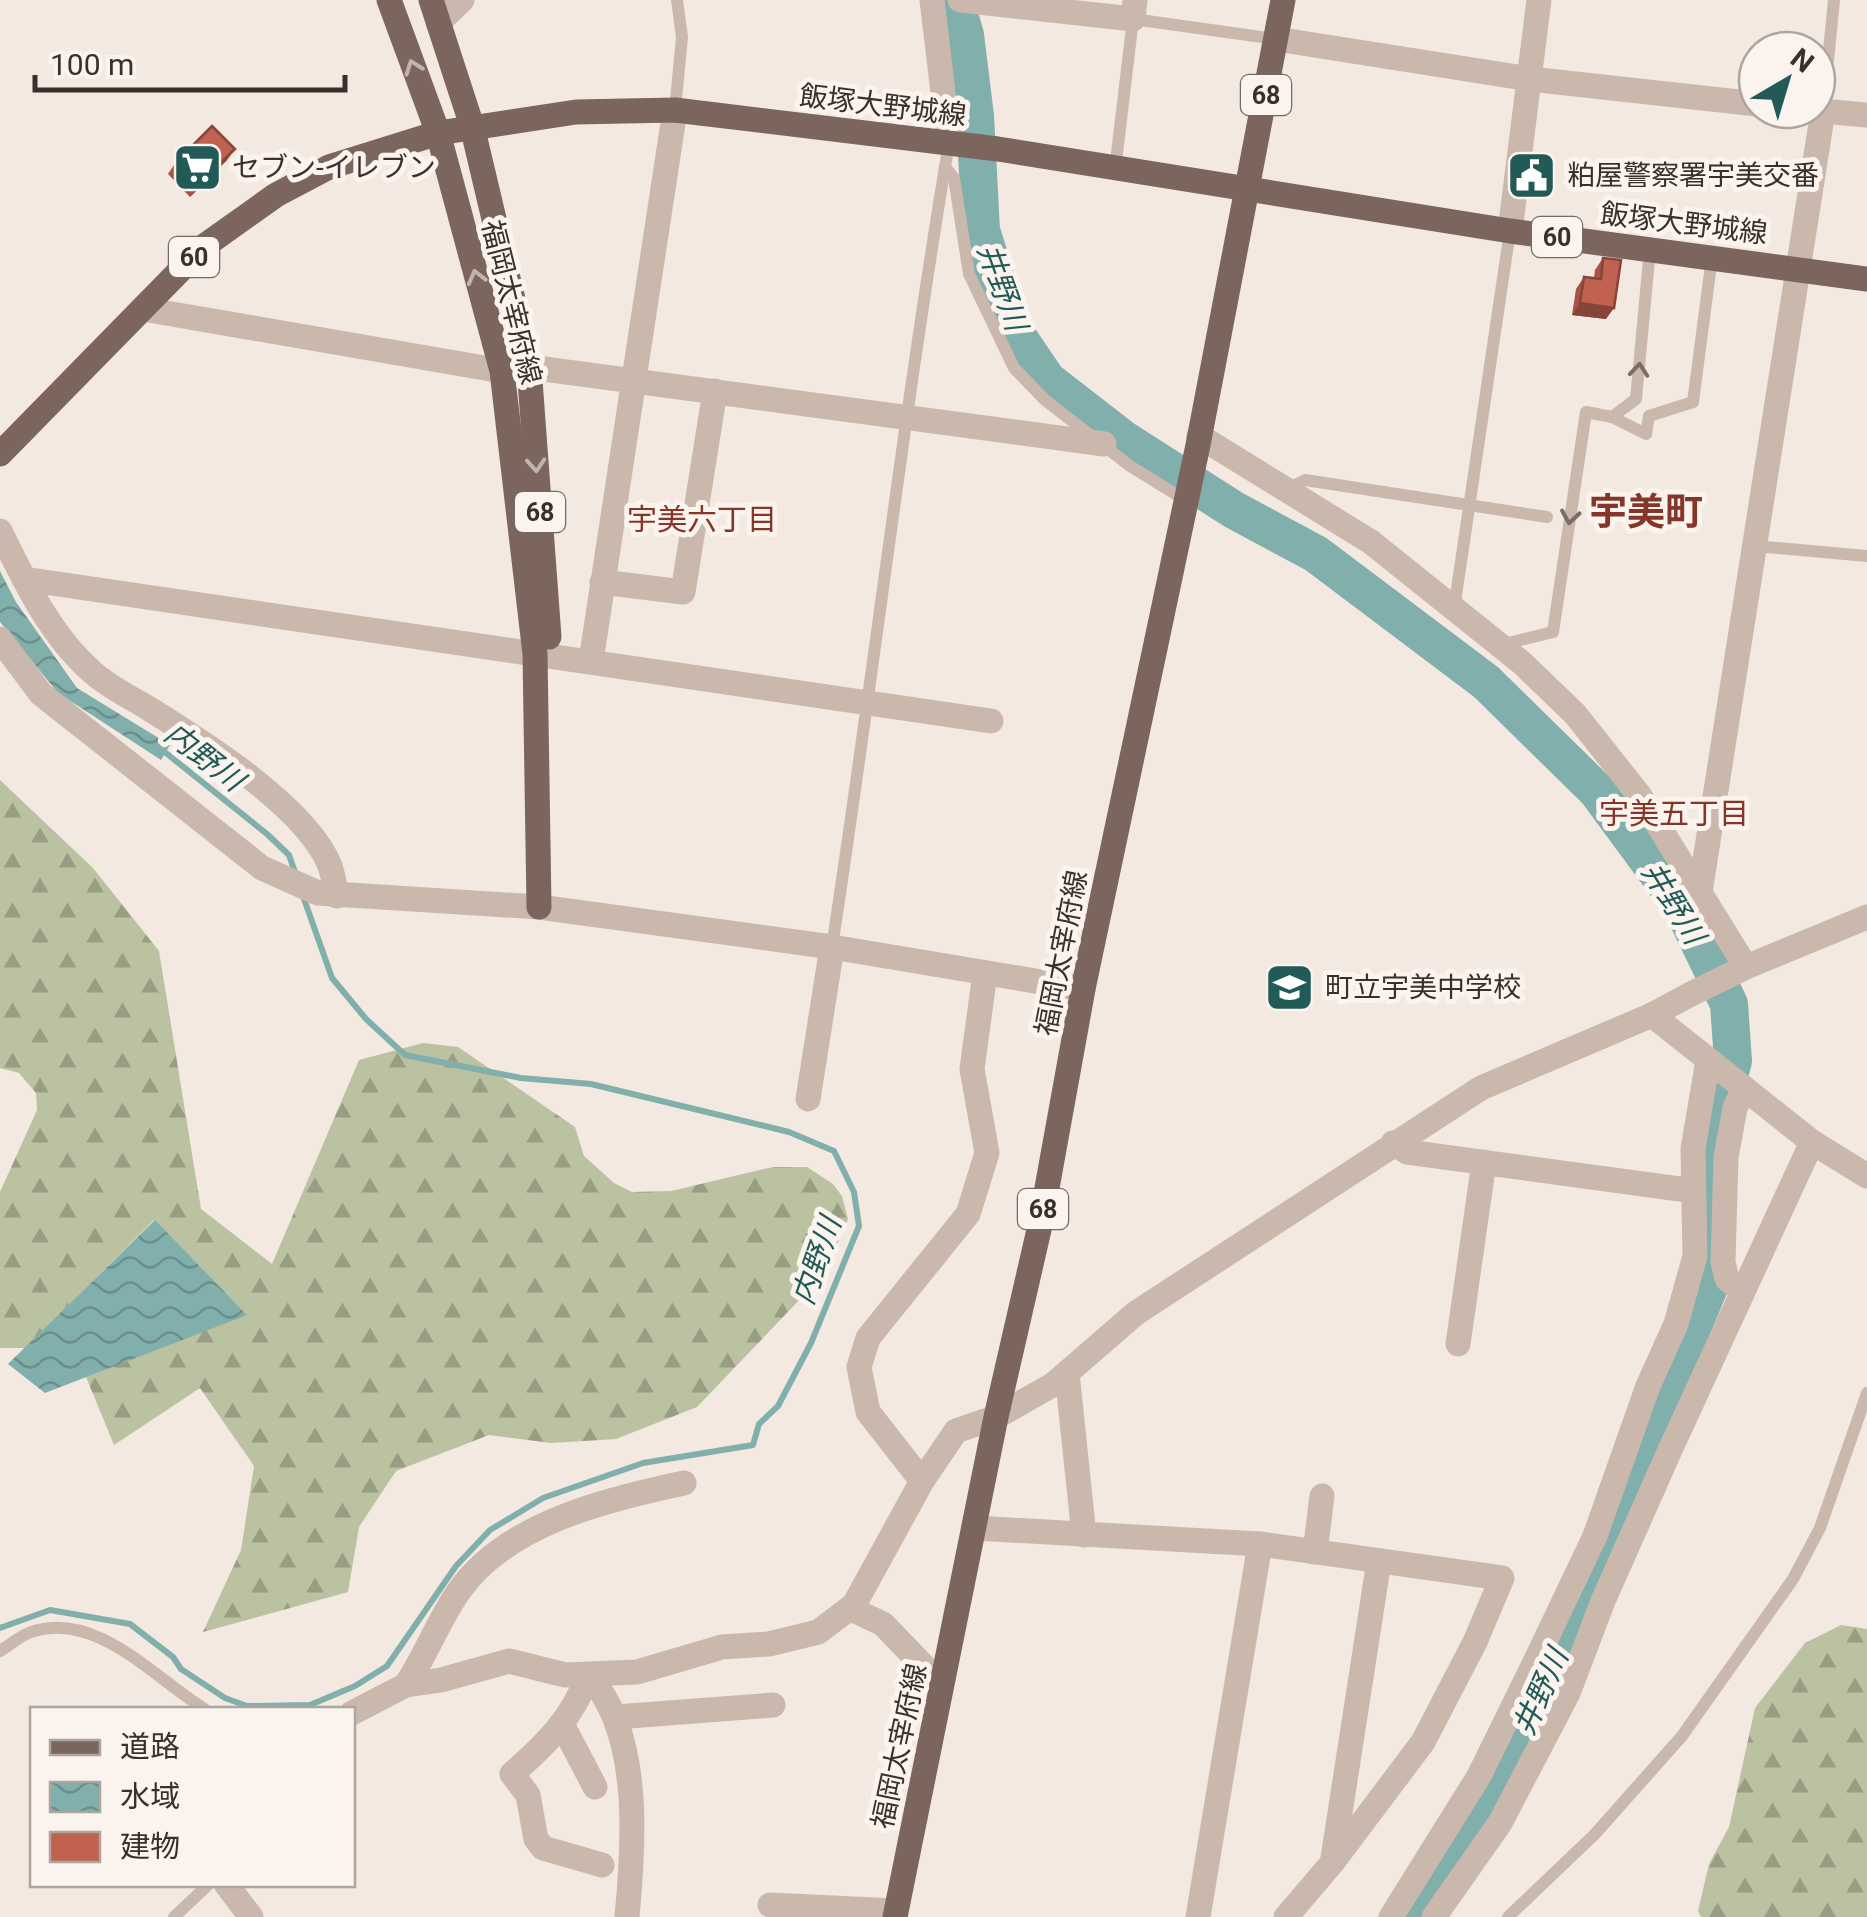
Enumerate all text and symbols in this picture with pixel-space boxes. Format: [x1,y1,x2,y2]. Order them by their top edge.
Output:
scale bar [35,30,345,92]
north arrow [1737,30,1837,130]
text: N [1784,42,1820,80]
text: 100 m [50,47,134,82]
one-way arrow [404,59,425,76]
road number: 68 [1241,75,1291,115]
street label: 飯塚大野城線 [798,79,968,132]
supermarket icon: セブン-イレブン [171,141,223,193]
public building icon: 粕屋警察署宇美交番 [1506,149,1558,201]
place label: セブン-イレブン [232,151,436,184]
place label: 粕屋警察署宇美交番 [1567,159,1819,192]
street label: 飯塚大野城線 [1599,197,1769,250]
street label: 福岡太宰府線 [475,217,548,388]
road number: 60 [1532,217,1582,257]
road number: 60 [169,237,219,277]
water label: 井野川 [971,239,1035,338]
one-way arrow [467,269,488,286]
one-way arrow [1627,362,1649,378]
one-way arrow [525,457,546,473]
district label: 宇美町 [1589,490,1703,534]
road number: 68 [515,492,565,532]
district label: 宇美六丁目 [627,502,777,537]
one-way arrow [1561,509,1582,525]
water label: 内野川 [158,715,253,800]
district label: 宇美五丁目 [1599,796,1749,831]
water label: 井野川 [1635,855,1714,953]
street label: 福岡太宰府線 [1029,867,1094,1039]
school or university icon: 町立宇美中学校 [1264,961,1316,1013]
place label: 町立宇美中学校 [1325,971,1521,1004]
road number: 68 [1018,1189,1068,1229]
water label: 内野川 [785,1210,849,1309]
water label: 井野川 [1506,1641,1576,1740]
street label: 福岡太宰府線 [866,1661,933,1832]
legend [30,1707,355,1887]
text: 道路 [120,1729,180,1764]
text: 水域 [120,1779,180,1814]
text: 建物 [120,1829,180,1864]

